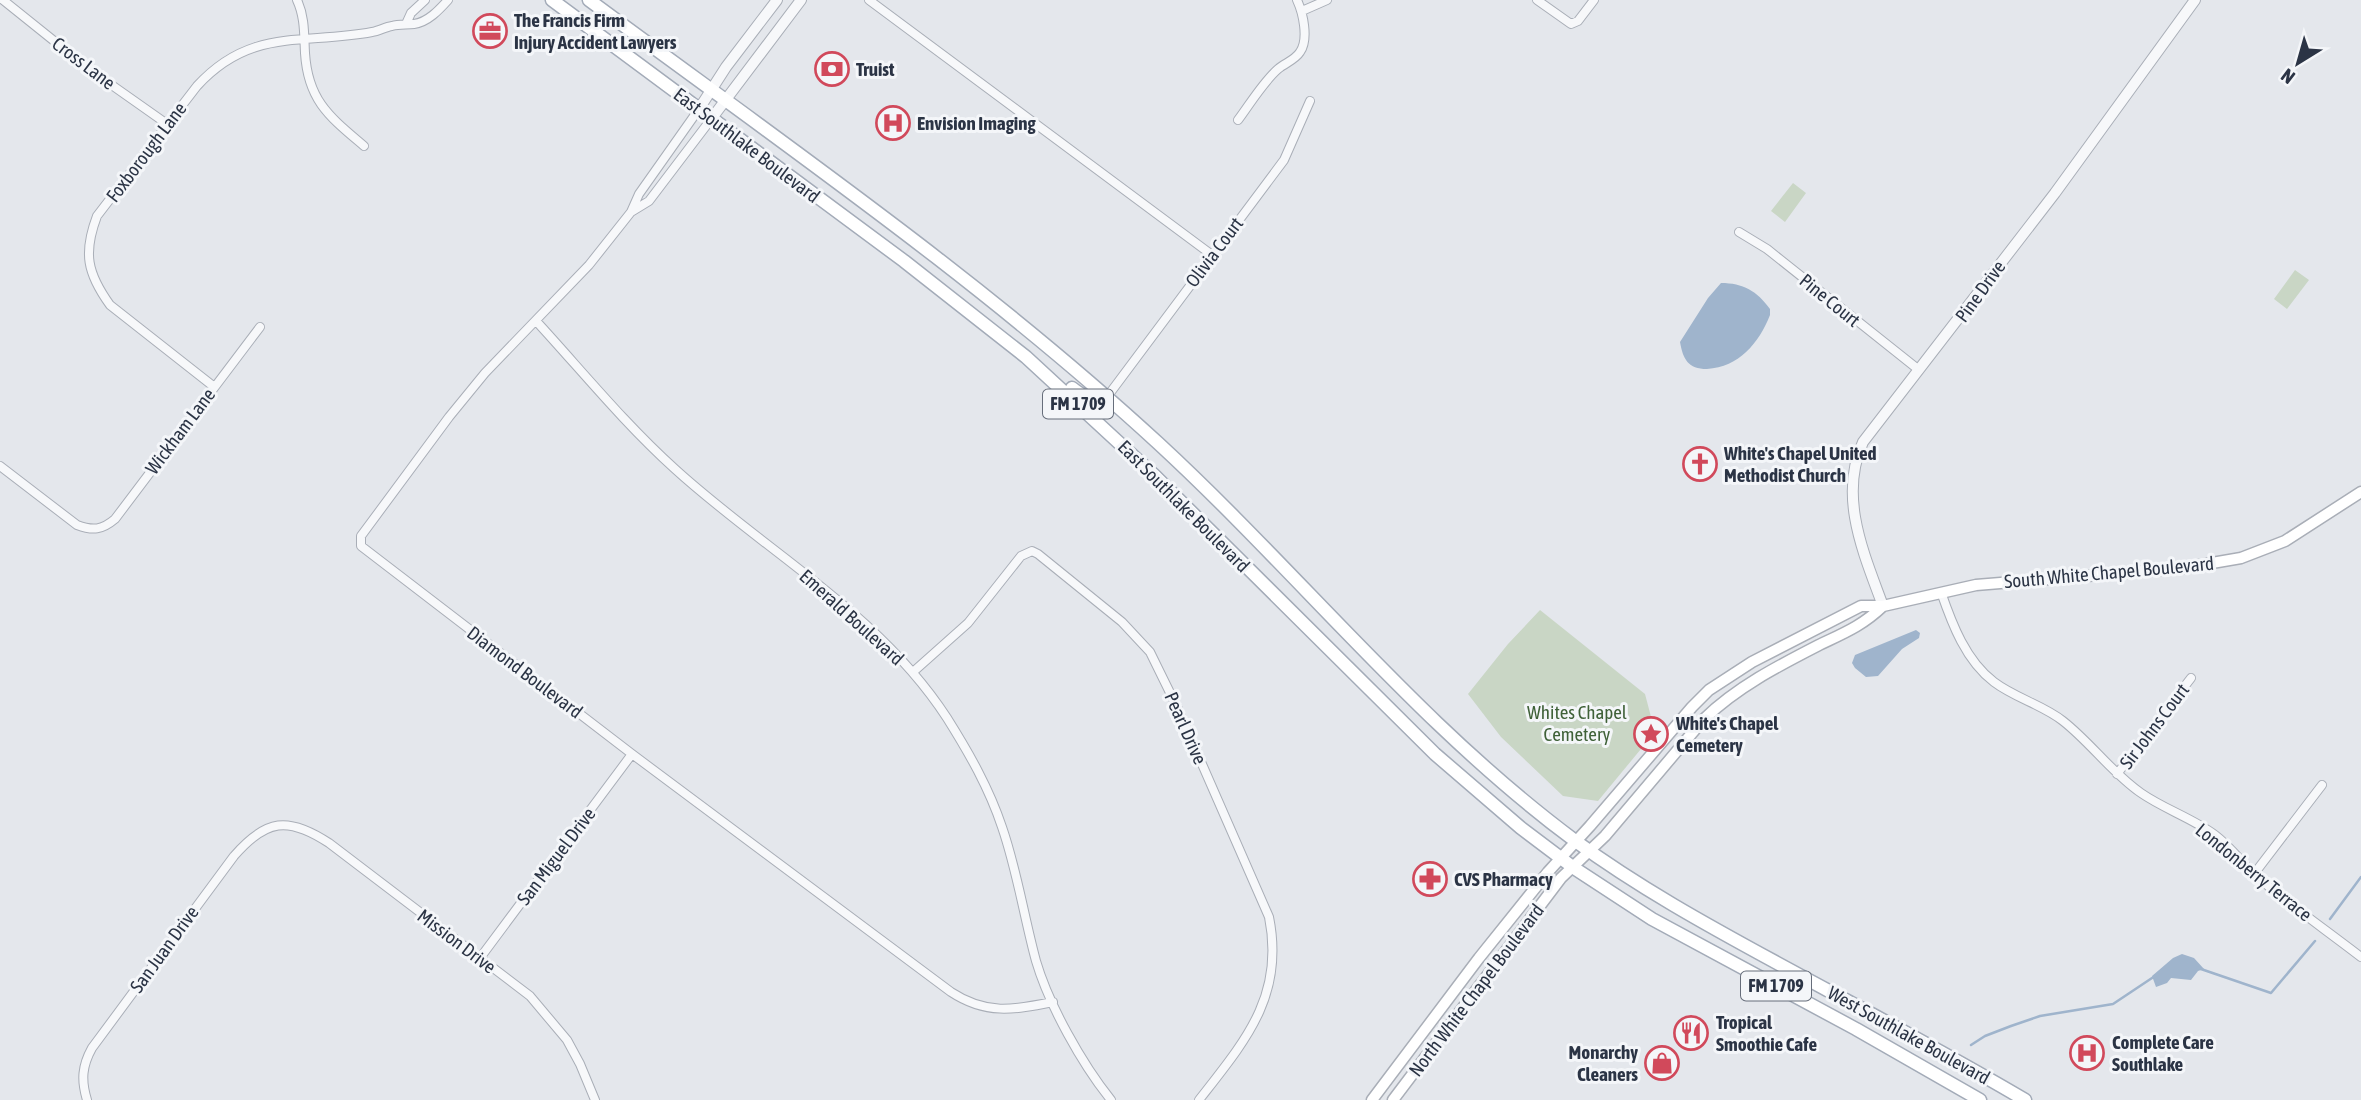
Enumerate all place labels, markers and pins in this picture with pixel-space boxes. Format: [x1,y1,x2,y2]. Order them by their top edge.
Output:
place label: The Francis Firm Injury Accident Lawyers [514,9,677,53]
office icon: The Francis Firm Injury Accident Lawyers [471,12,509,50]
bank icon: Truist [813,50,851,88]
place label: Truist [856,58,895,80]
hospital icon: Envision Imaging [874,104,912,142]
place label: Envision Imaging [917,112,1036,134]
place label: White's Chapel United Methodist Church [1723,442,1877,486]
church icon: White's Chapel United Methodist Church [1681,445,1719,483]
place label: White's Chapel Cemetery [1675,712,1779,756]
place icon: White's Chapel Cemetery [1632,715,1670,753]
pharmacy icon: CVS Pharmacy [1411,860,1449,898]
place label: CVS Pharmacy [1454,868,1553,890]
place label: Tropical Smoothie Cafe [1716,1011,1817,1055]
restaurant icon: Tropical Smoothie Cafe [1672,1014,1710,1052]
place label: Complete Care Southlake [2112,1031,2214,1075]
hospital icon: Complete Care Southlake [2068,1034,2106,1072]
place label: Monarchy Cleaners [1569,1041,1638,1085]
shop icon: Monarchy Cleaners [1643,1044,1681,1082]

